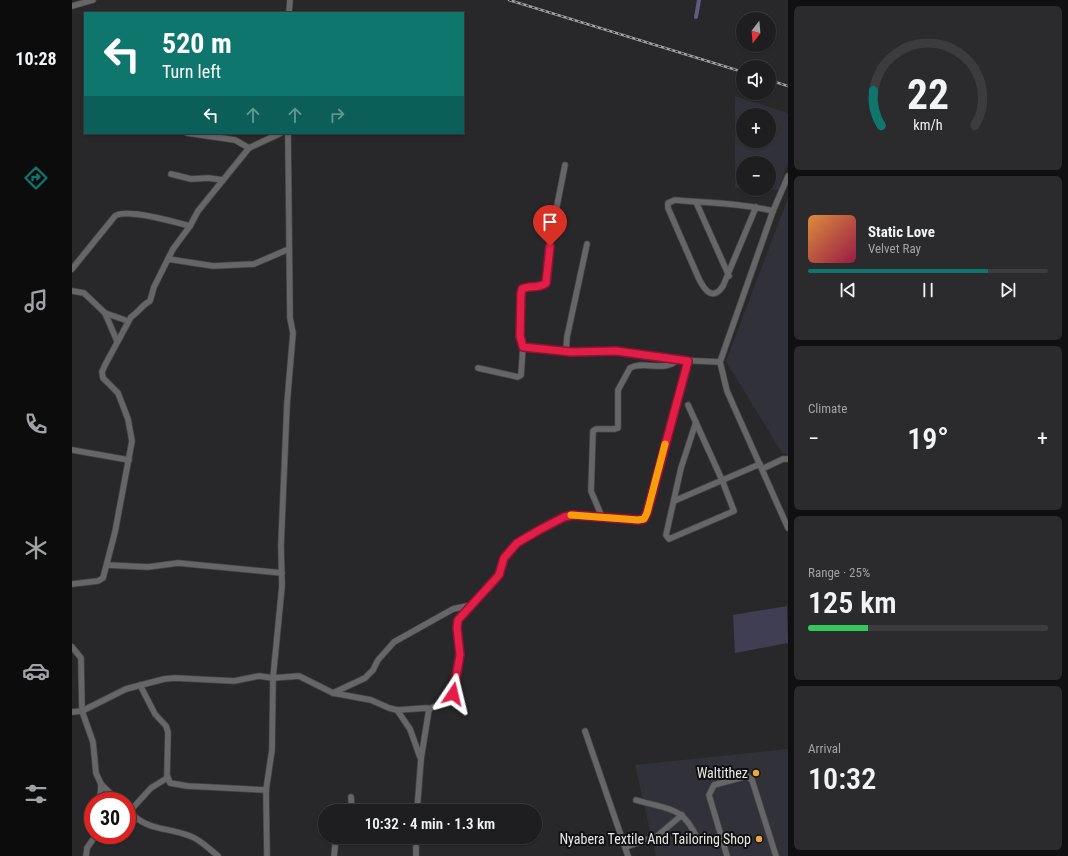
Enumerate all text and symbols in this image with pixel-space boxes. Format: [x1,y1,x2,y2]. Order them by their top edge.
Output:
north arrow [736,12,776,52]
map controls [736,12,776,196]
text: 520 m [162,27,232,60]
icon: left [96,28,148,80]
text: 10:28 [15,48,57,69]
button: sound [736,60,776,100]
text: Turn left [162,61,221,82]
text: 22 [907,70,949,119]
icon: left [200,104,222,126]
icon: ahead [242,104,264,126]
icon: ahead [284,104,306,126]
icon: right [326,104,348,126]
button: + [736,108,776,148]
text: km/h [913,117,943,133]
button: − [736,156,776,196]
icon: directions [22,164,50,192]
pin [533,205,567,246]
icon: arrive [539,211,561,233]
text: Static Love [868,223,935,241]
text: Velvet Ray [868,241,921,256]
icon: previous [837,279,859,301]
icon: pause [917,279,939,301]
icon: next [997,279,1019,301]
icon: music [22,287,50,315]
text: Climate [808,401,847,416]
icon: phone [22,410,50,438]
text: 19° [907,421,949,456]
text: − [808,426,819,451]
text: + [1037,426,1048,451]
icon: climate [22,534,50,562]
text: Range · 25% [808,565,870,580]
text: 125 km [808,585,897,620]
icon: car [22,657,50,685]
position arrow [432,673,474,715]
text: Arrival [808,741,841,756]
text: 10:32 [808,761,876,796]
place label: Waltithez [697,765,748,781]
marker: Waltithez [751,768,761,778]
icon: filters [22,780,50,808]
speed limit sign: 30 [84,792,136,844]
text: 10:32 · 4 min · 1.3 km [365,815,495,833]
place label: Nyabera Textile And Tailoring Shop [559,831,751,847]
marker: Nyabera Textile And Tailoring Shop [754,834,764,844]

